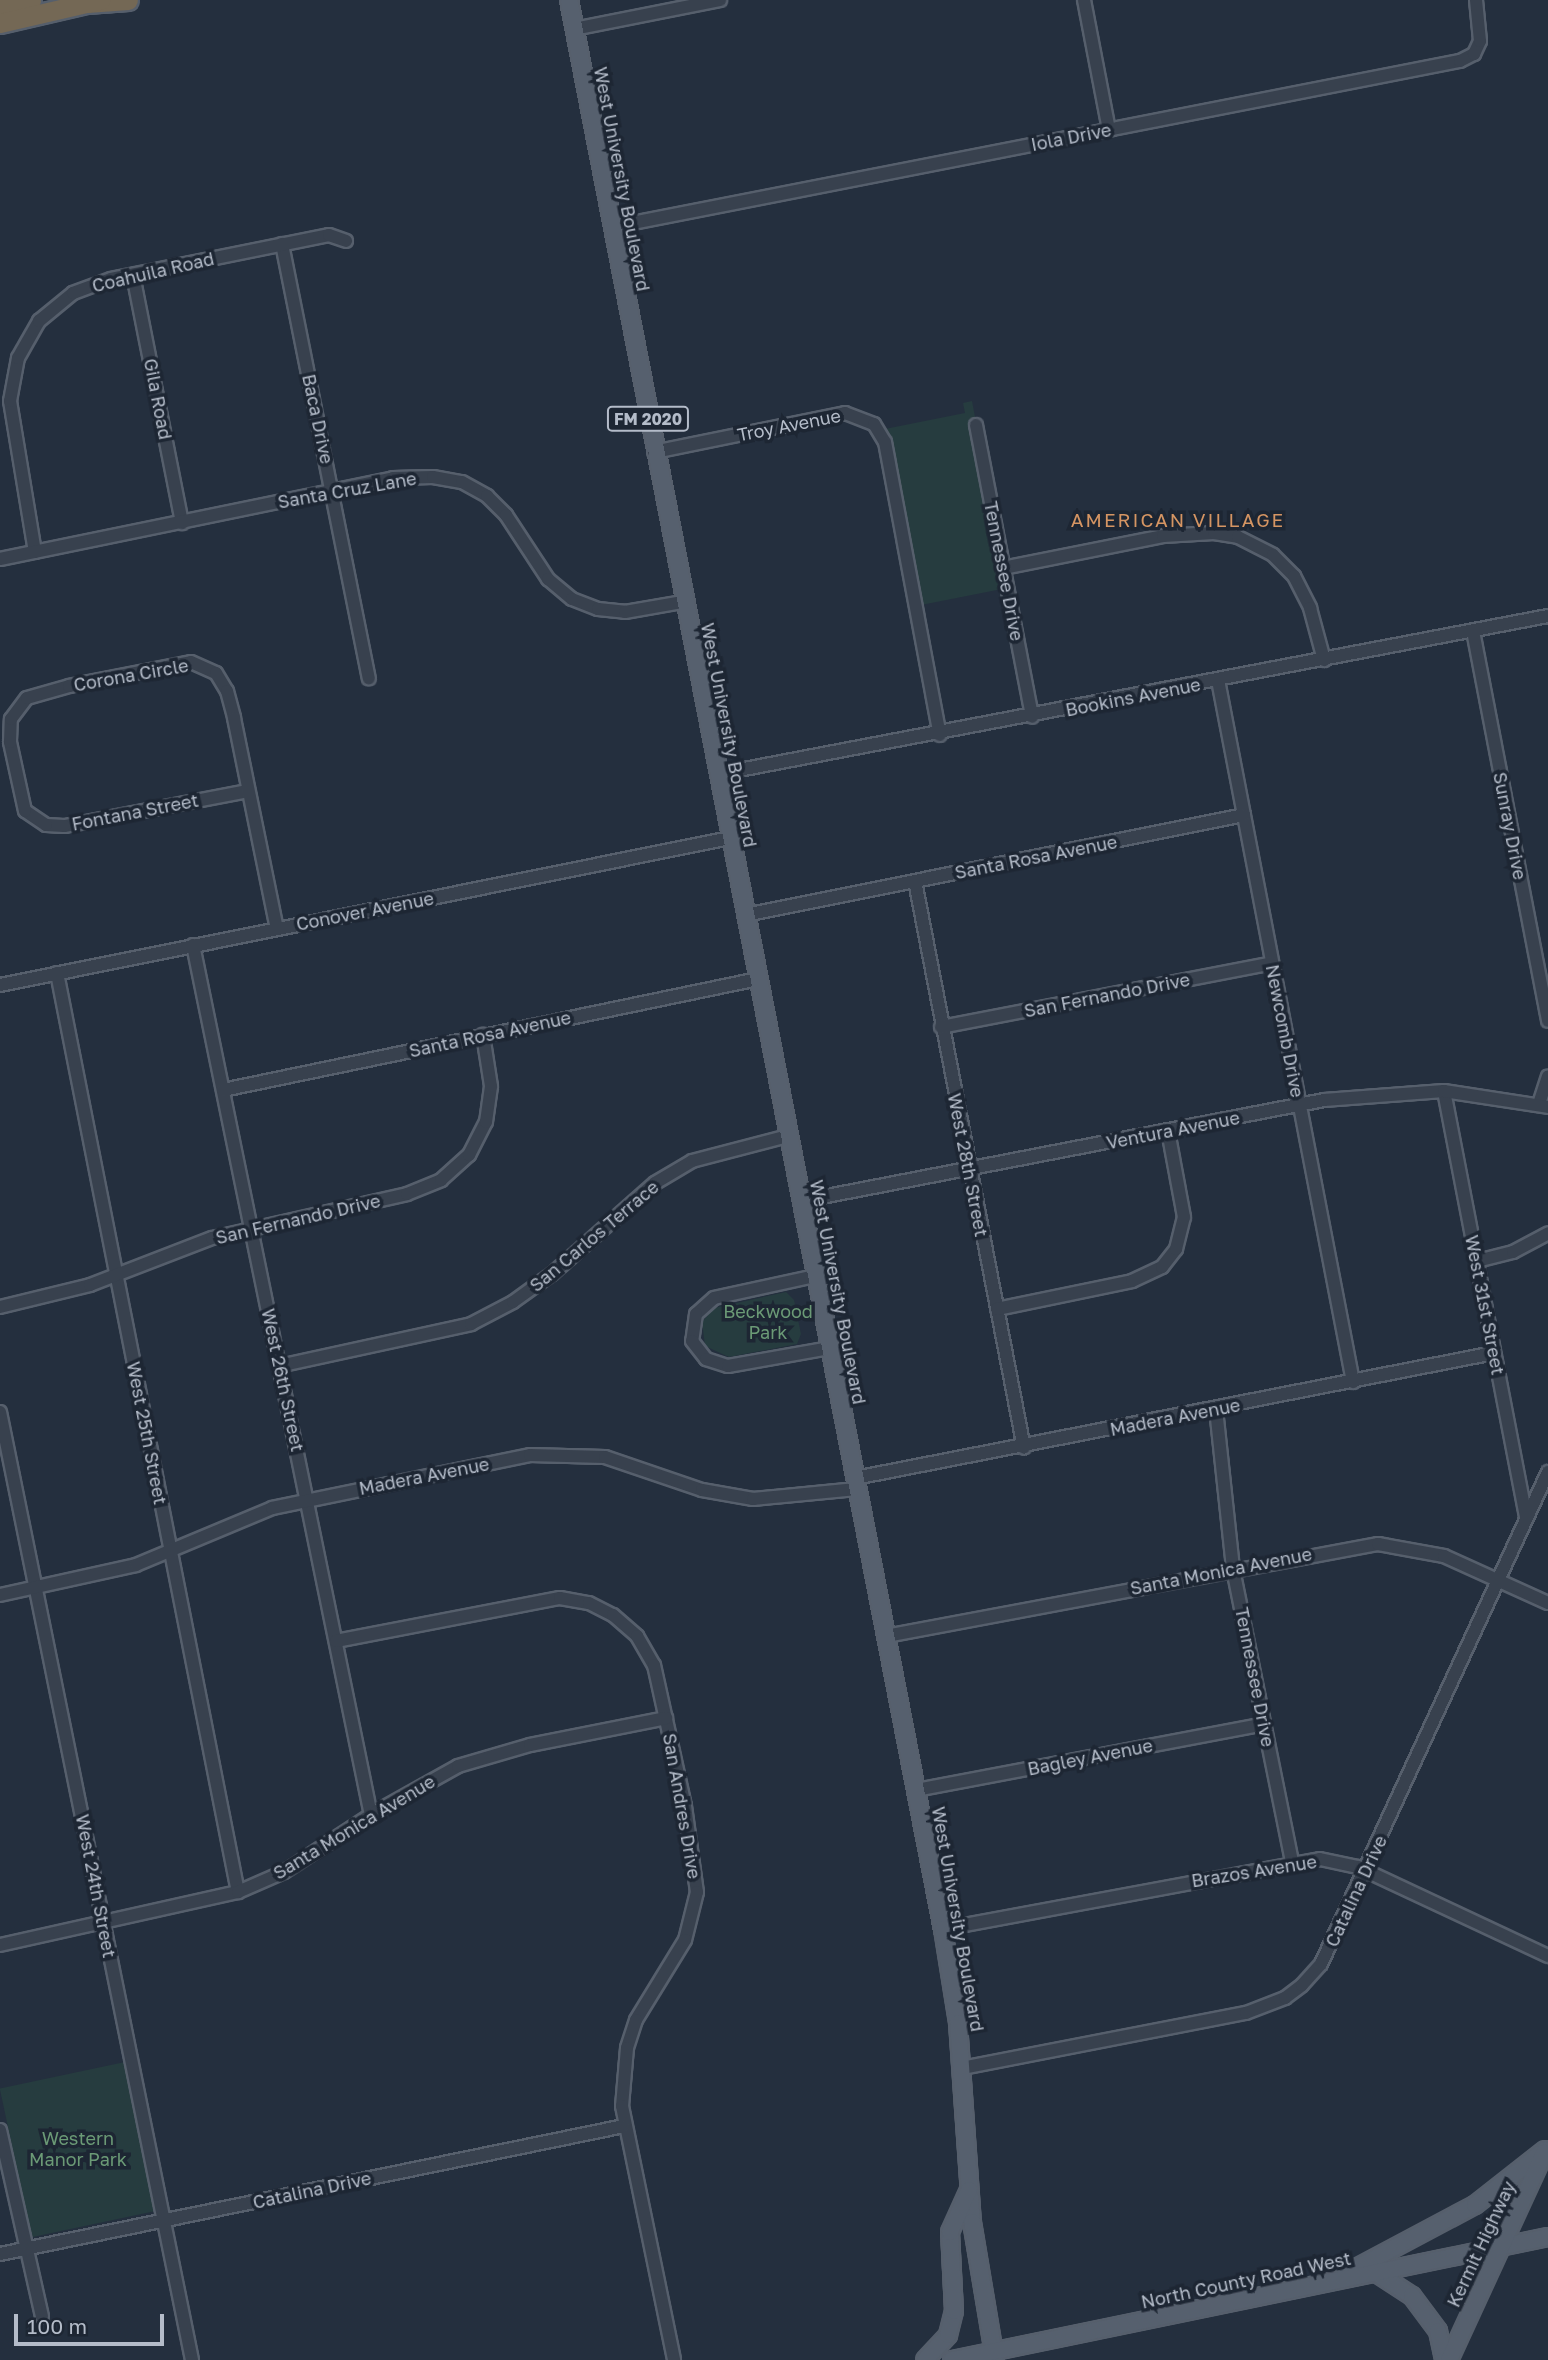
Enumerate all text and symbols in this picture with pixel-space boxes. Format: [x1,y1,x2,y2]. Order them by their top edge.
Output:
street label: West University Boulevard [590,65,654,293]
street label: Iola Drive [1029,119,1113,155]
street label: Coahuila Road [90,247,216,297]
street label: Gila Road [140,357,176,441]
street label: Baca Drive [298,372,338,466]
street label: Troy Avenue [735,404,843,446]
road number: FM 2020 [606,406,690,432]
street label: Santa Cruz Lane [276,467,418,513]
street label: Tennessee Drive [980,499,1028,643]
district label: AMERICAN VILLAGE [1073,509,1283,531]
street label: West University Boulevard [697,621,761,849]
street label: Corona Circle [72,654,190,696]
street label: Bookins Avenue [1064,673,1202,721]
street label: Sunray Drive [1489,770,1531,882]
street label: Fontana Street [70,789,200,835]
street label: Santa Rosa Avenue [953,831,1119,883]
street label: Conover Avenue [294,887,436,935]
street label: Newcomb Drive [1262,963,1308,1099]
street label: San Fernando Drive [1022,968,1192,1022]
street label: Santa Rosa Avenue [407,1006,573,1062]
street label: West 28th Street [943,1091,993,1239]
street label: Ventura Avenue [1104,1106,1242,1154]
street label: San Carlos Terrace [525,1176,663,1296]
street label: West University Boulevard [806,1178,870,1406]
street label: San Fernando Drive [213,1190,383,1248]
street label: West 31st Street [1461,1233,1509,1377]
park label: Beckwood Park [723,1301,813,1344]
street label: West 26th Street [257,1307,309,1453]
street label: West 25th Street [123,1360,171,1506]
street label: Madera Avenue [1108,1394,1242,1440]
street label: Madera Avenue [357,1453,491,1499]
street label: Santa Monica Avenue [1128,1543,1314,1599]
street label: Tennessee Drive [1231,1605,1279,1749]
street label: San Andres Drive [659,1732,705,1880]
street label: Bagley Avenue [1026,1734,1154,1780]
street label: Santa Monica Avenue [269,1770,439,1884]
street label: West University Boulevard [928,1805,988,2033]
street label: West 24th Street [71,1812,121,1960]
street label: Catalina Drive [1321,1832,1391,1950]
street label: Brazos Avenue [1190,1850,1318,1892]
park label: Western Manor Park [29,2128,127,2170]
street label: Catalina Drive [251,2167,373,2213]
street label: Kermit Highway [1442,2178,1520,2310]
street label: North County Road West [1139,2247,1353,2313]
scale bar [18,2300,168,2344]
text: 100 m [27,2313,87,2339]

